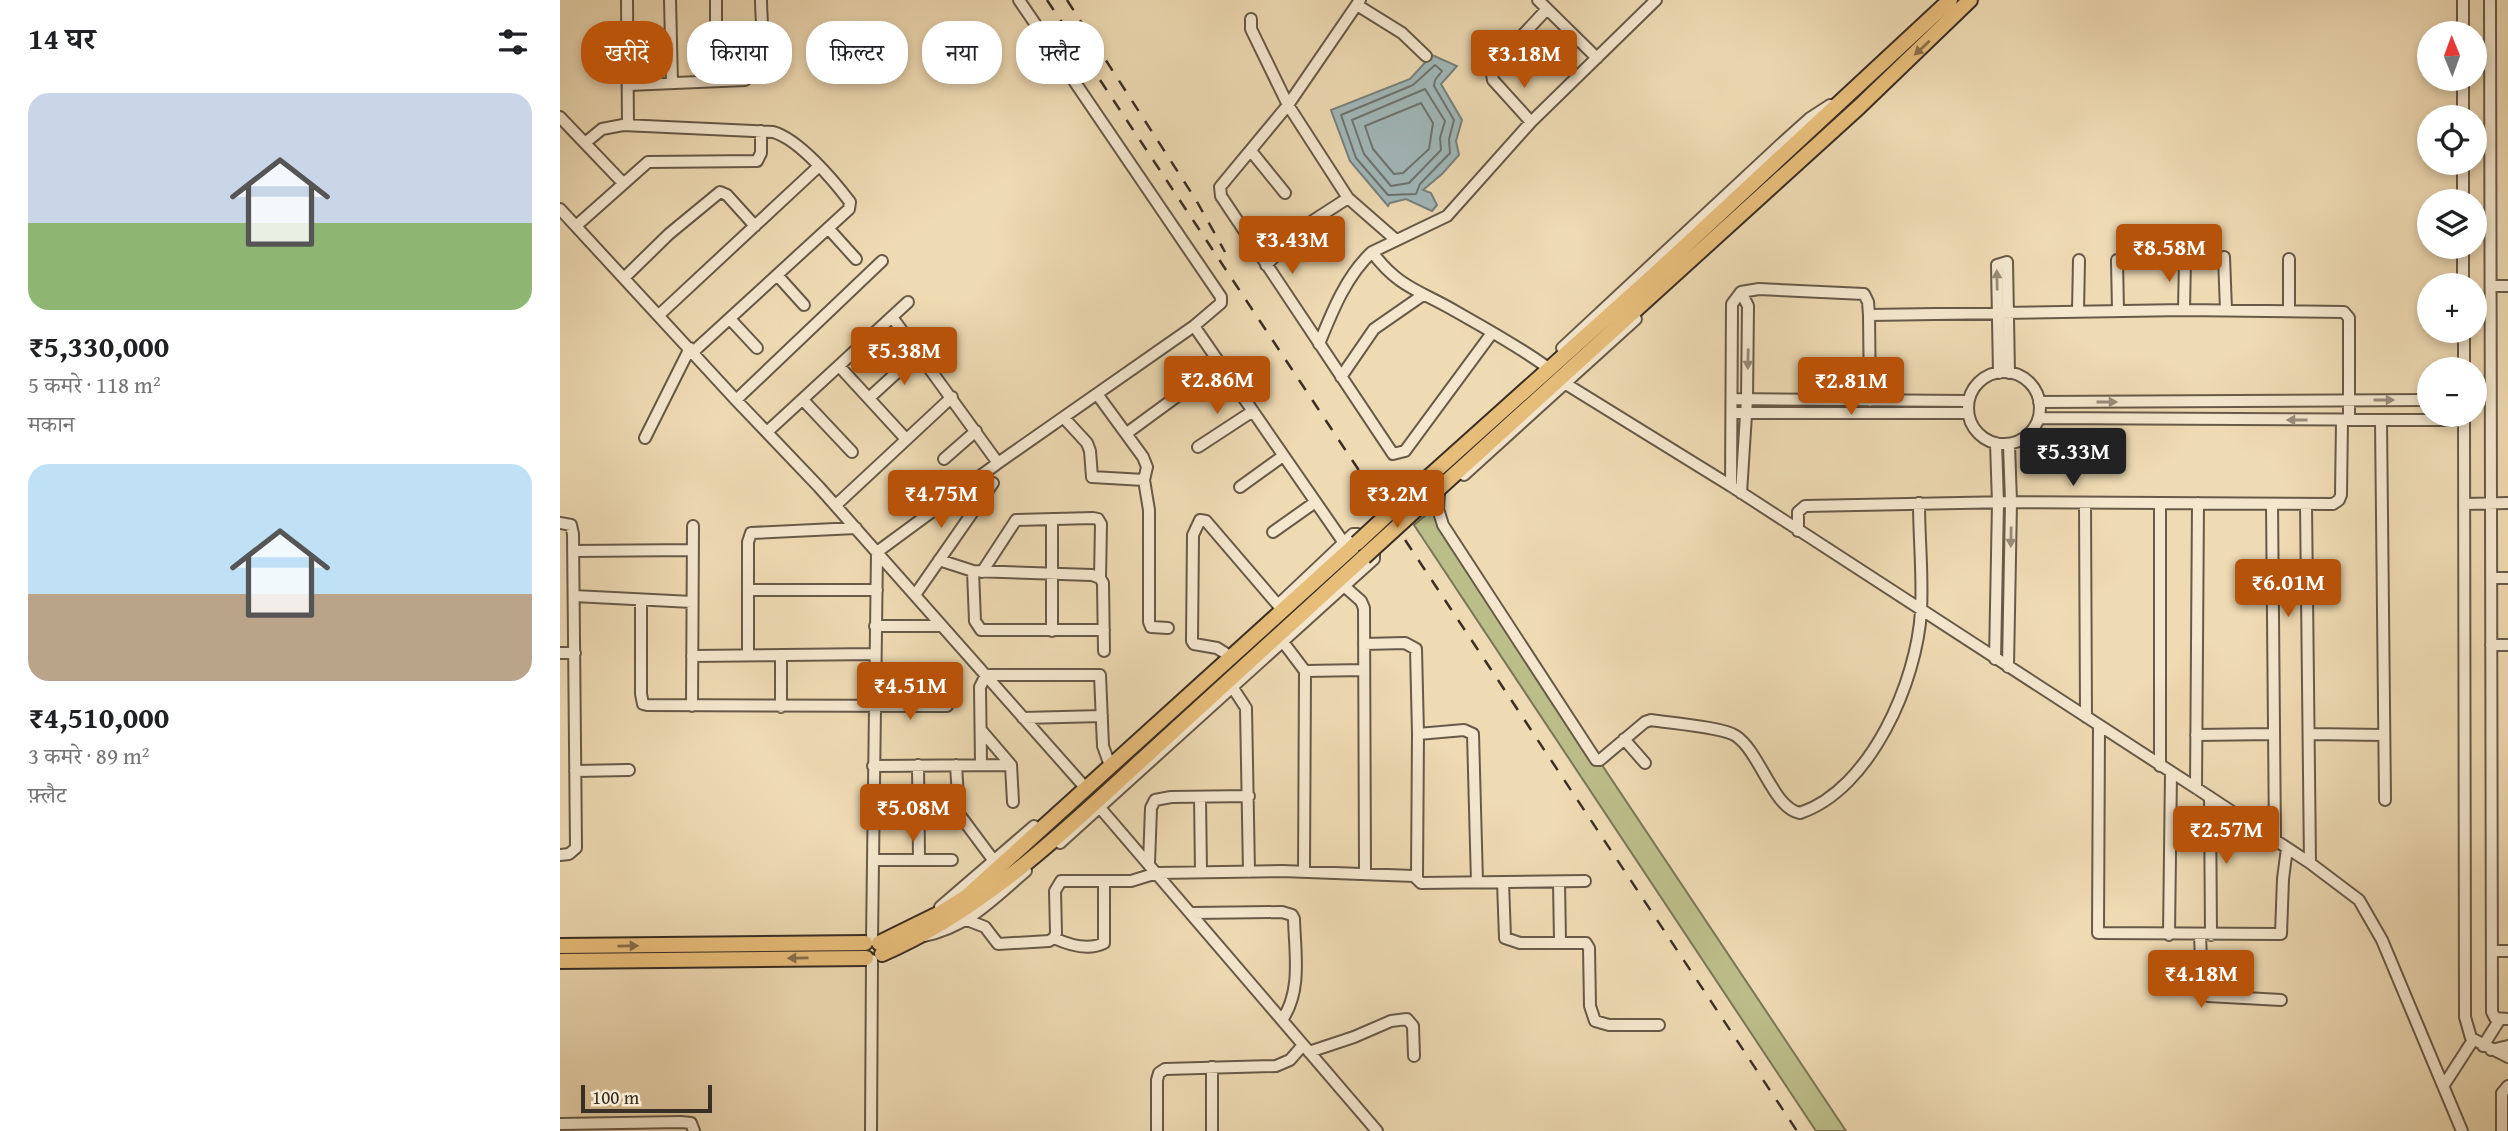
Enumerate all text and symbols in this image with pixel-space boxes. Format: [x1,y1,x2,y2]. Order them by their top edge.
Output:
text: 14 घर [28,16,95,60]
chip: खरीदें [581,21,673,84]
chip: किराया [687,21,792,84]
chip: फ़िल्टर [806,21,908,84]
chip: नया [922,21,1002,84]
chip: फ़्लैट [1016,21,1104,84]
north arrow [2417,21,2487,91]
map controls [2417,21,2487,427]
icon: filters [494,23,532,61]
pin: ₹3.18M [1467,31,1581,90]
text: ₹3.18M [1487,36,1561,69]
one-way arrow [1913,40,1931,56]
button: locate [2417,105,2487,175]
icon: home [217,139,343,265]
button: layers [2417,189,2487,259]
pin: ₹3.43M [1235,216,1349,276]
text: ₹3.43M [1255,222,1329,255]
pin: ₹8.58M [2112,224,2226,284]
text: ₹8.58M [2132,230,2206,263]
one-way arrow [1992,269,2003,291]
button: + [2417,273,2487,343]
text: ₹5,330,000 [28,324,169,368]
pin: ₹5.38M [847,328,961,387]
text: ₹5.38M [867,333,941,366]
one-way arrow [1742,348,1753,370]
pin: ₹2.86M [1160,356,1274,416]
button: − [2417,357,2487,427]
pin: ₹2.81M [1794,358,1908,417]
text: ₹2.86M [1180,362,1254,395]
text: ₹2.81M [1814,363,1888,396]
text: 5 कमरे · 118 m² [28,368,161,401]
one-way arrow [2373,394,2395,406]
one-way arrow [2096,396,2118,408]
text: मकान [28,407,75,440]
one-way arrow [2286,414,2308,425]
pin: ₹5.33M [2016,428,2130,488]
text: ₹5.33M [2036,434,2110,467]
pin: ₹4.75M [884,470,998,530]
pin: ₹3.2M [1348,470,1446,530]
text: ₹4.75M [904,476,978,509]
text: ₹3.2M [1366,476,1428,509]
icon: home [217,510,343,636]
one-way arrow [2005,526,2017,548]
pin: ₹6.01M [2231,560,2345,619]
text: ₹6.01M [2251,565,2325,598]
pin: ₹4.51M [853,662,967,722]
text: ₹4.51M [873,668,947,701]
text: ₹4,510,000 [28,695,169,739]
text: 3 कमरे · 89 m² [28,739,150,772]
text: फ़्लैट [28,778,66,811]
pin: ₹5.08M [856,784,970,844]
text: ₹5.08M [876,790,950,823]
pin: ₹2.57M [2169,806,2283,866]
text: ₹2.57M [2189,812,2263,845]
one-way arrow [617,940,639,951]
pin: ₹4.18M [2144,950,2258,1010]
one-way arrow [787,953,809,964]
text: ₹4.18M [2164,956,2238,989]
scale bar [581,1082,712,1114]
text: 100 m [592,1083,639,1111]

